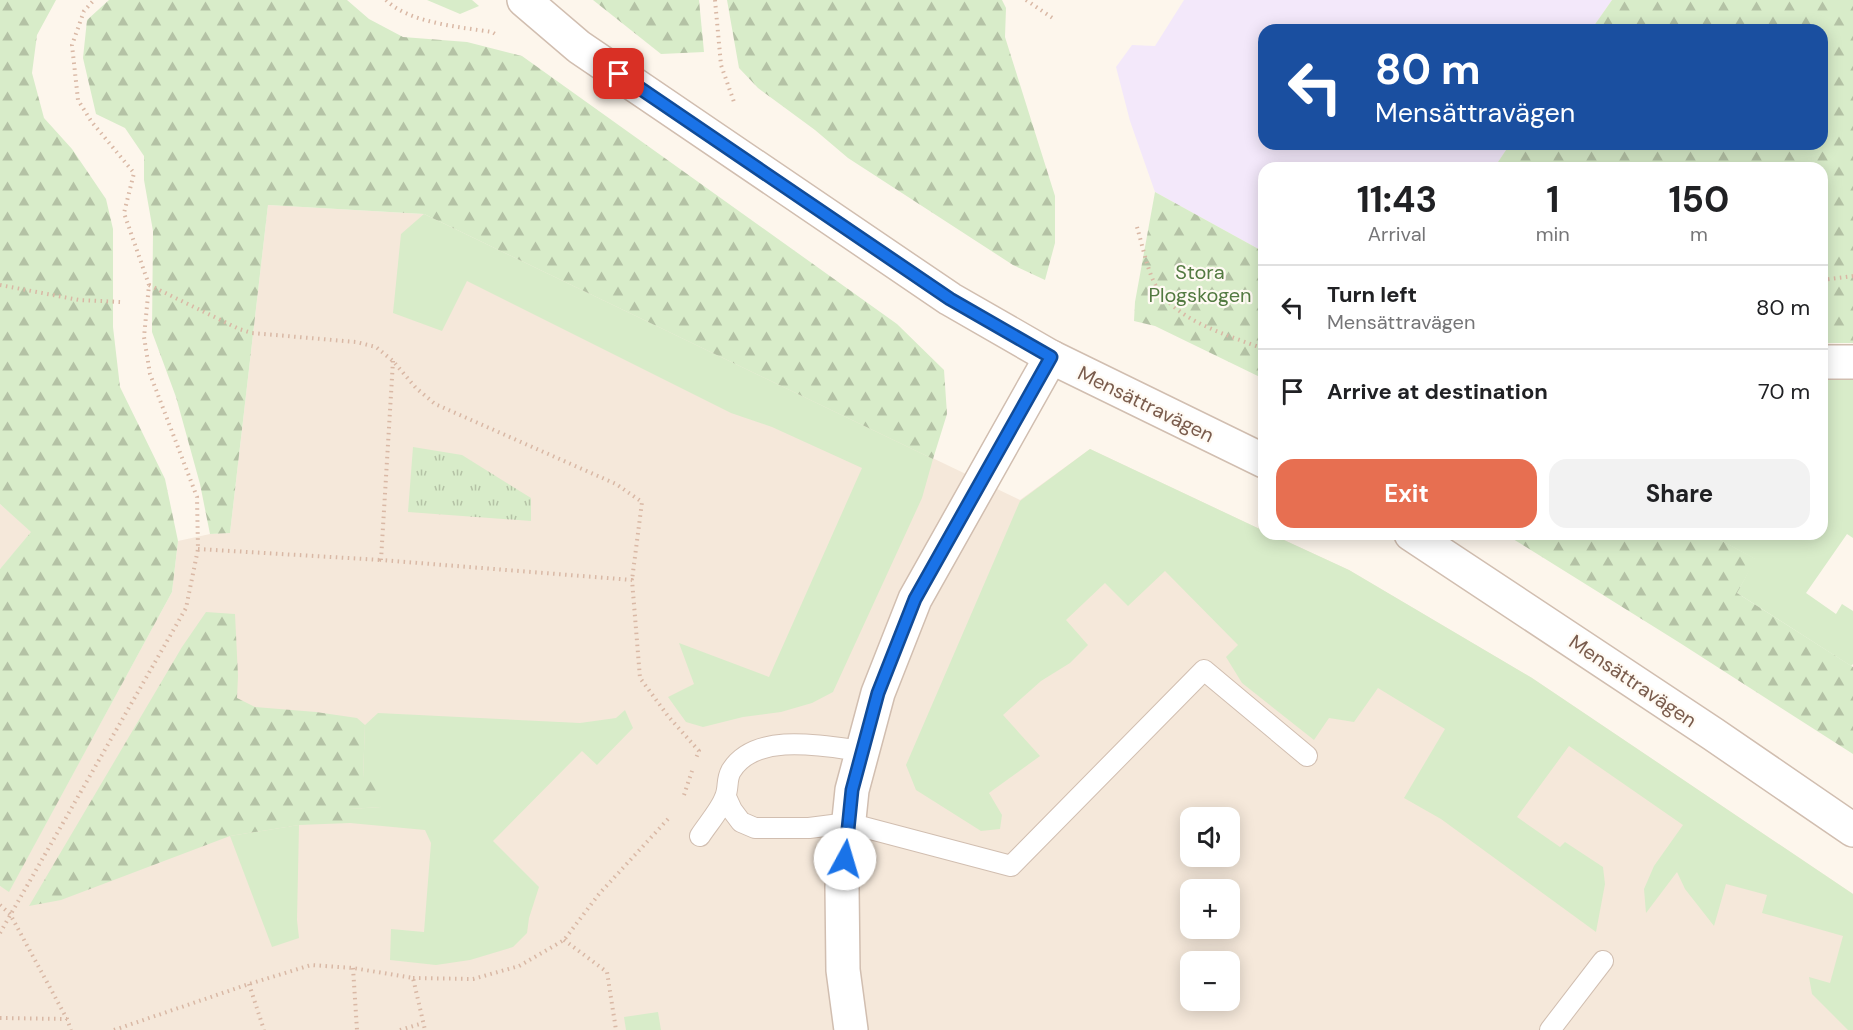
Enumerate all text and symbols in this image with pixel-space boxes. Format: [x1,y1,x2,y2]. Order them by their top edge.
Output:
text: 80 m [1375,42,1481,97]
pin [593,48,644,99]
icon: left [1276,48,1354,126]
icon: arrive [602,57,635,90]
text: Mensättravägen [1375,95,1575,130]
text: 11:43 [1357,176,1437,223]
text: 1 [1546,176,1559,223]
text: 150 [1669,176,1729,223]
text: Arrival [1368,221,1426,247]
text: min [1536,221,1570,247]
text: m [1690,221,1708,247]
park label: Stora Plogskogen [1148,259,1252,308]
text: Turn left [1327,280,1417,309]
icon: left [1276,291,1309,324]
text: 80 m [1756,293,1810,322]
text: Mensättravägen [1327,309,1475,335]
street label: Mensättravägen [1074,360,1218,448]
icon: arrive [1276,375,1309,408]
text: Arrive at destination [1327,377,1548,406]
text: 70 m [1758,377,1810,406]
button: Exit [1276,459,1537,528]
button: Share [1549,459,1810,528]
street label: Mensättravägen [1564,629,1702,733]
map controls [1180,807,1240,1011]
button: sound [1180,807,1240,867]
position arrow [813,827,877,891]
button: + [1180,879,1240,939]
button: − [1180,951,1240,1011]

